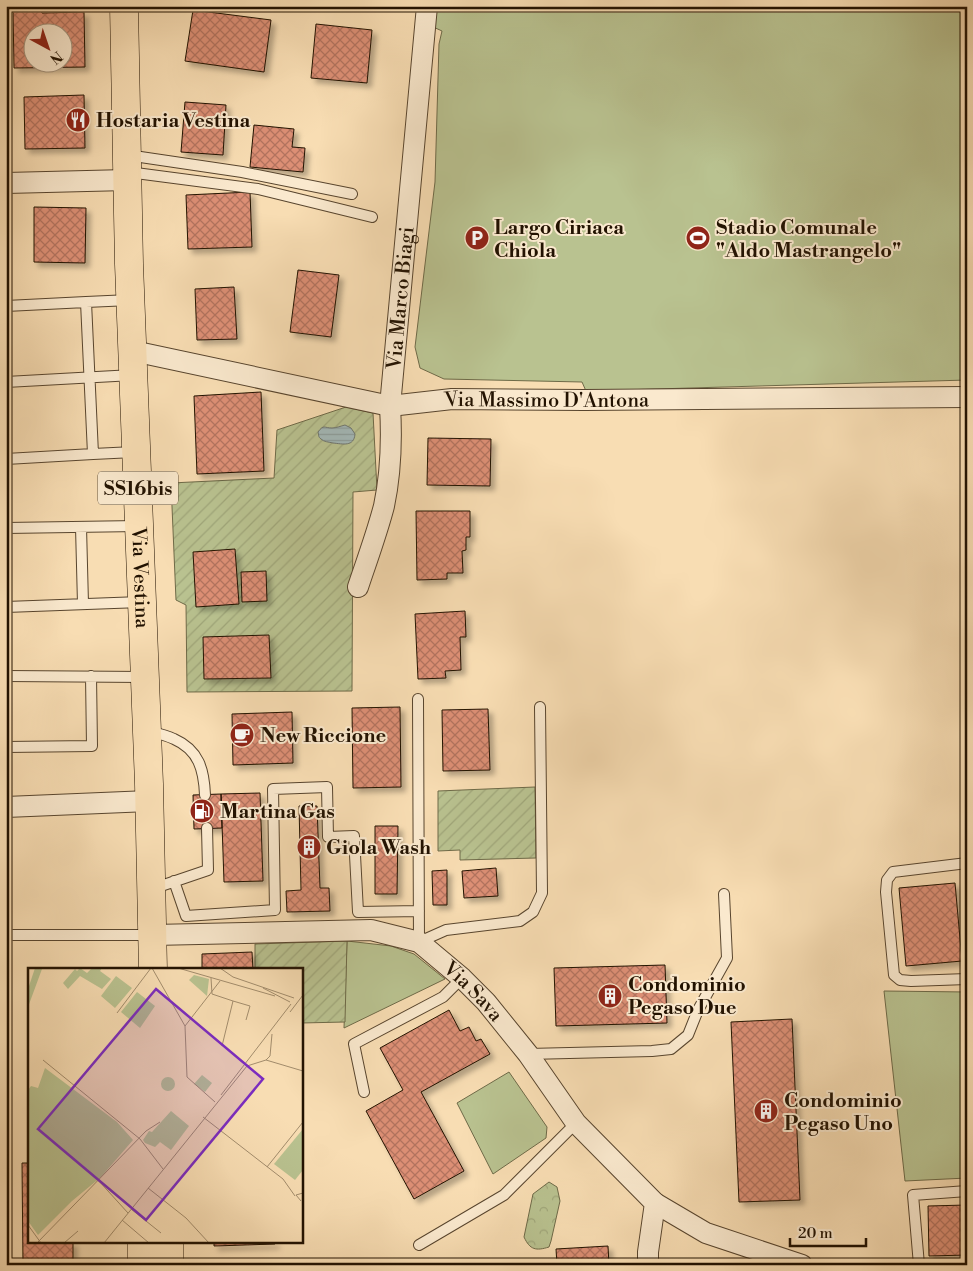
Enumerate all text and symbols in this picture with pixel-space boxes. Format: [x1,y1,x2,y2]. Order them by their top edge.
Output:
north arrow [22,22,72,72]
text: N [46,47,66,68]
restaurant icon: Hostaria Vestina [65,107,91,133]
place label: Hostaria Vestina [96,109,251,134]
place label: Largo Ciriaca Chiola [494,216,624,264]
place label: Stadio Comunale "Aldo Mastrangelo" [716,216,901,264]
street label: Via Marco Biagi [382,225,421,372]
parking icon: Largo Ciriaca Chiola [464,225,490,251]
sports icon: Stadio Comunale "Aldo Mastrangelo" [685,225,711,251]
street label: Via Massimo D'Antona [442,387,650,414]
road number: SS16bis [98,472,178,504]
street label: Via Vestina [125,526,154,630]
cafe icon: New Riccione [229,722,255,748]
place label: New Riccione [260,724,387,749]
fuel station icon: Martina Gas [189,798,215,824]
place label: Martina Gas [220,800,335,825]
building icon: Giola Wash [296,834,322,860]
place label: Giola Wash [326,836,432,861]
street label: Via Sava [437,956,508,1028]
inset map [28,968,302,1244]
place label: Condominio Pegaso Due [628,973,746,1021]
building icon: Condominio Pegaso Due [597,983,623,1009]
place label: Condominio Pegaso Uno [784,1089,902,1137]
building icon: Condominio Pegaso Uno [753,1098,779,1124]
scale bar [790,1216,867,1248]
text: 20 m [798,1224,833,1243]

